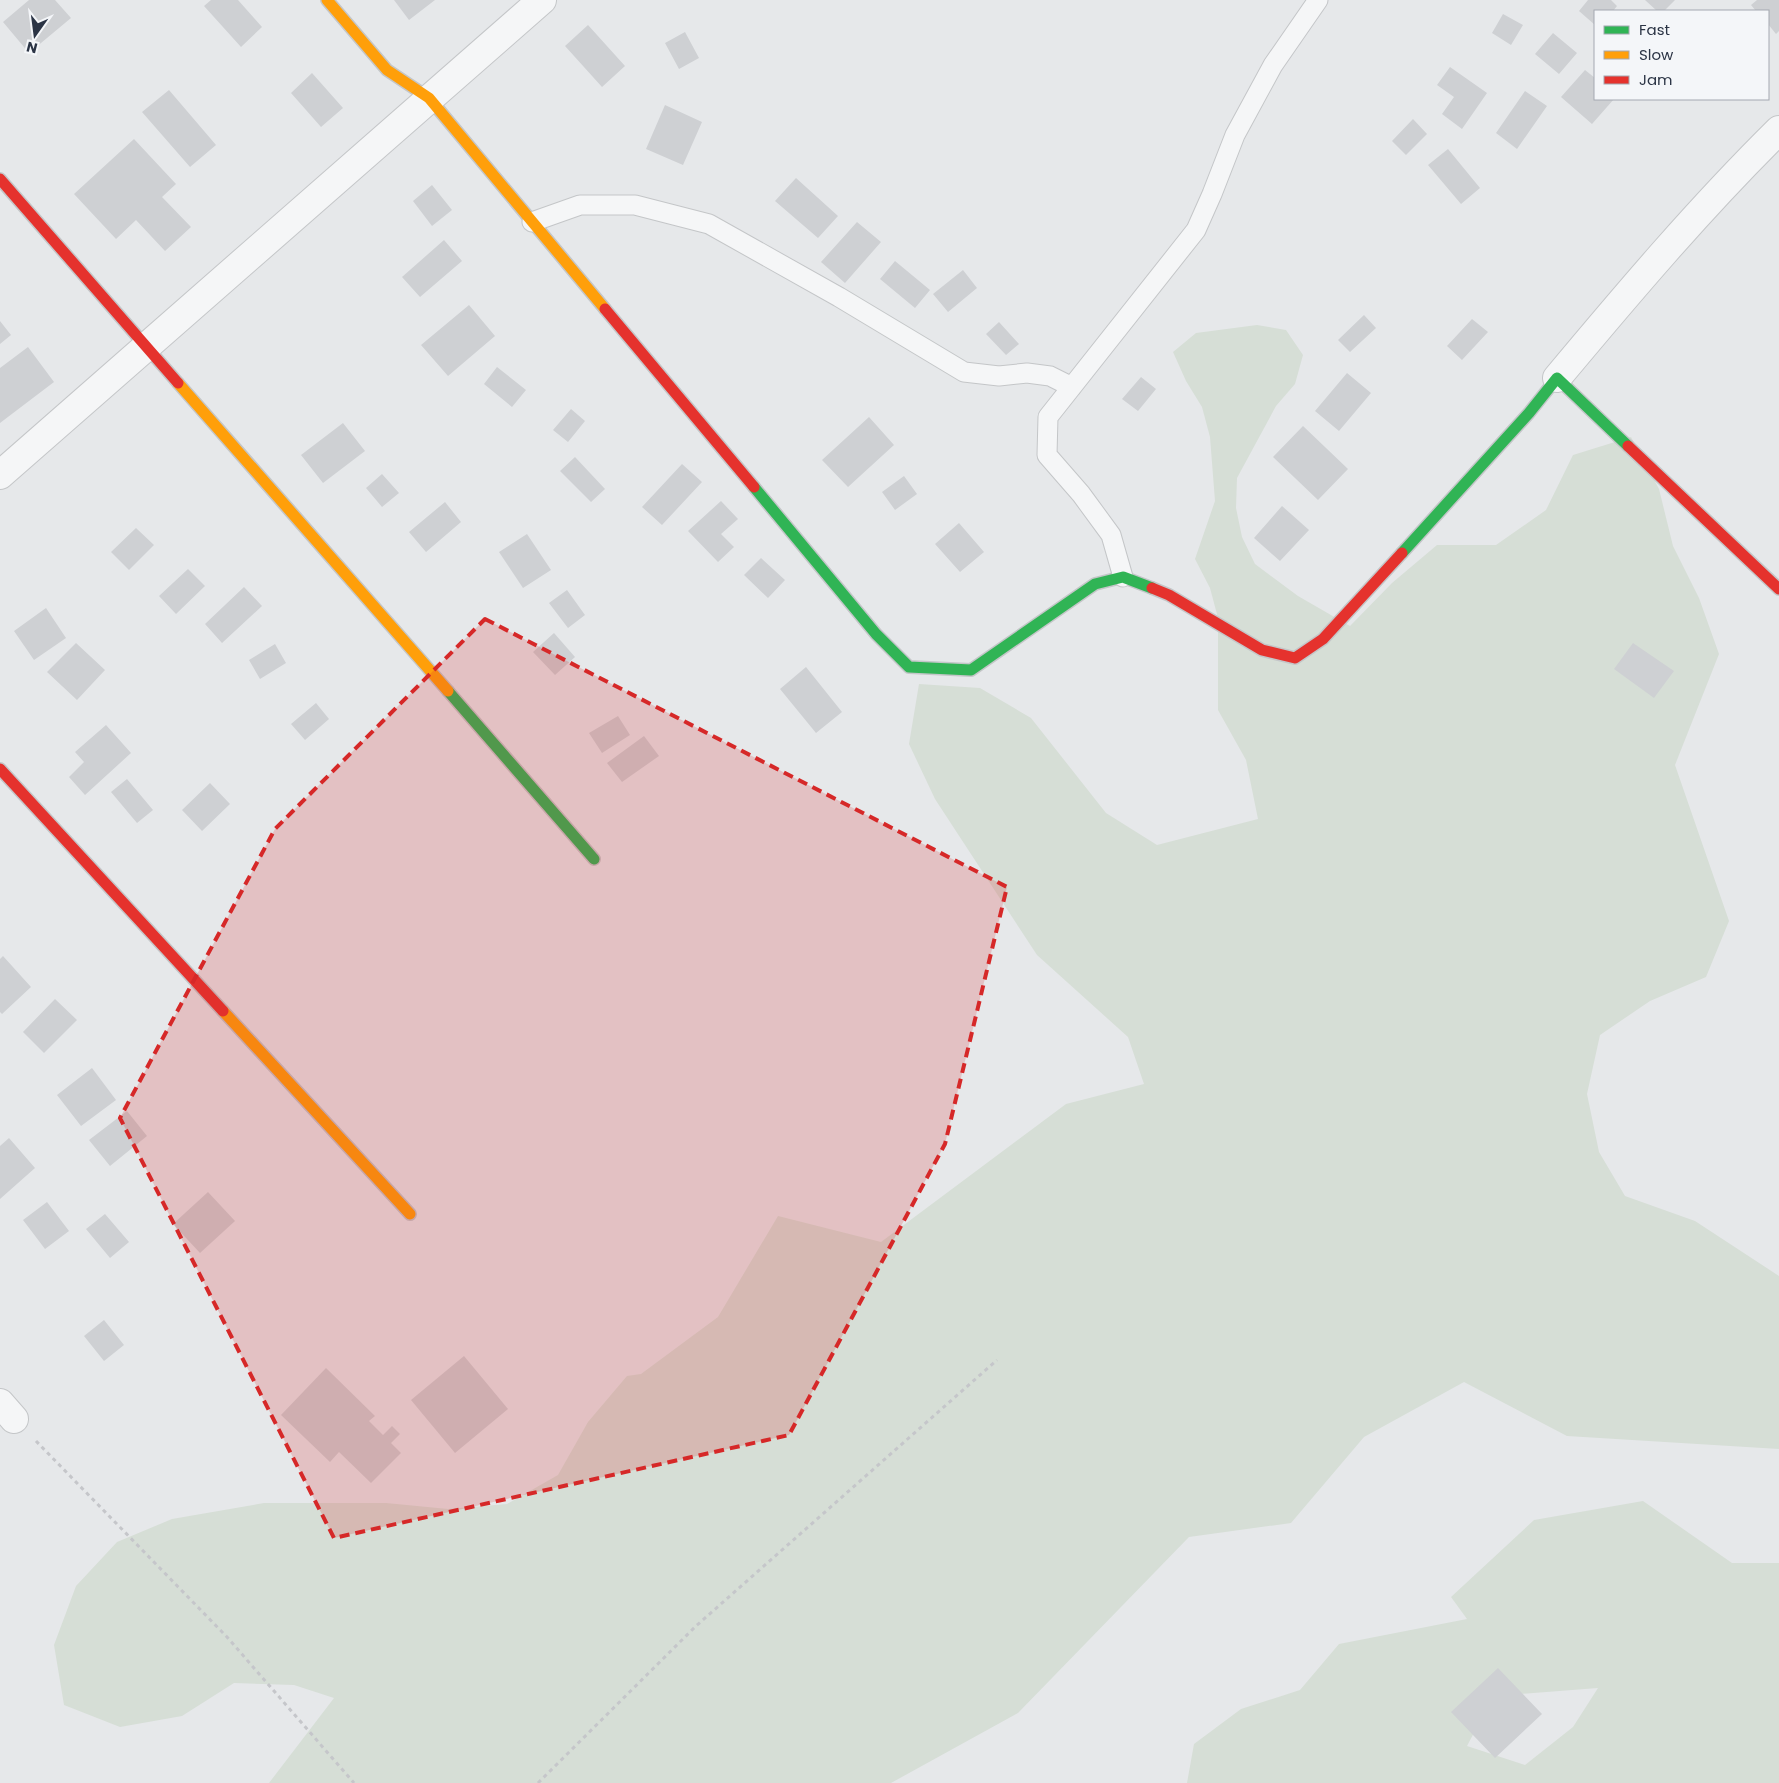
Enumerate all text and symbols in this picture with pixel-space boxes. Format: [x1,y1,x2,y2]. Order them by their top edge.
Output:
north arrow [10,10,60,60]
legend [1594,10,1769,100]
text: Fast [1639,19,1670,40]
text: N [24,37,39,59]
text: Slow [1639,44,1674,65]
text: Jam [1639,69,1673,90]

